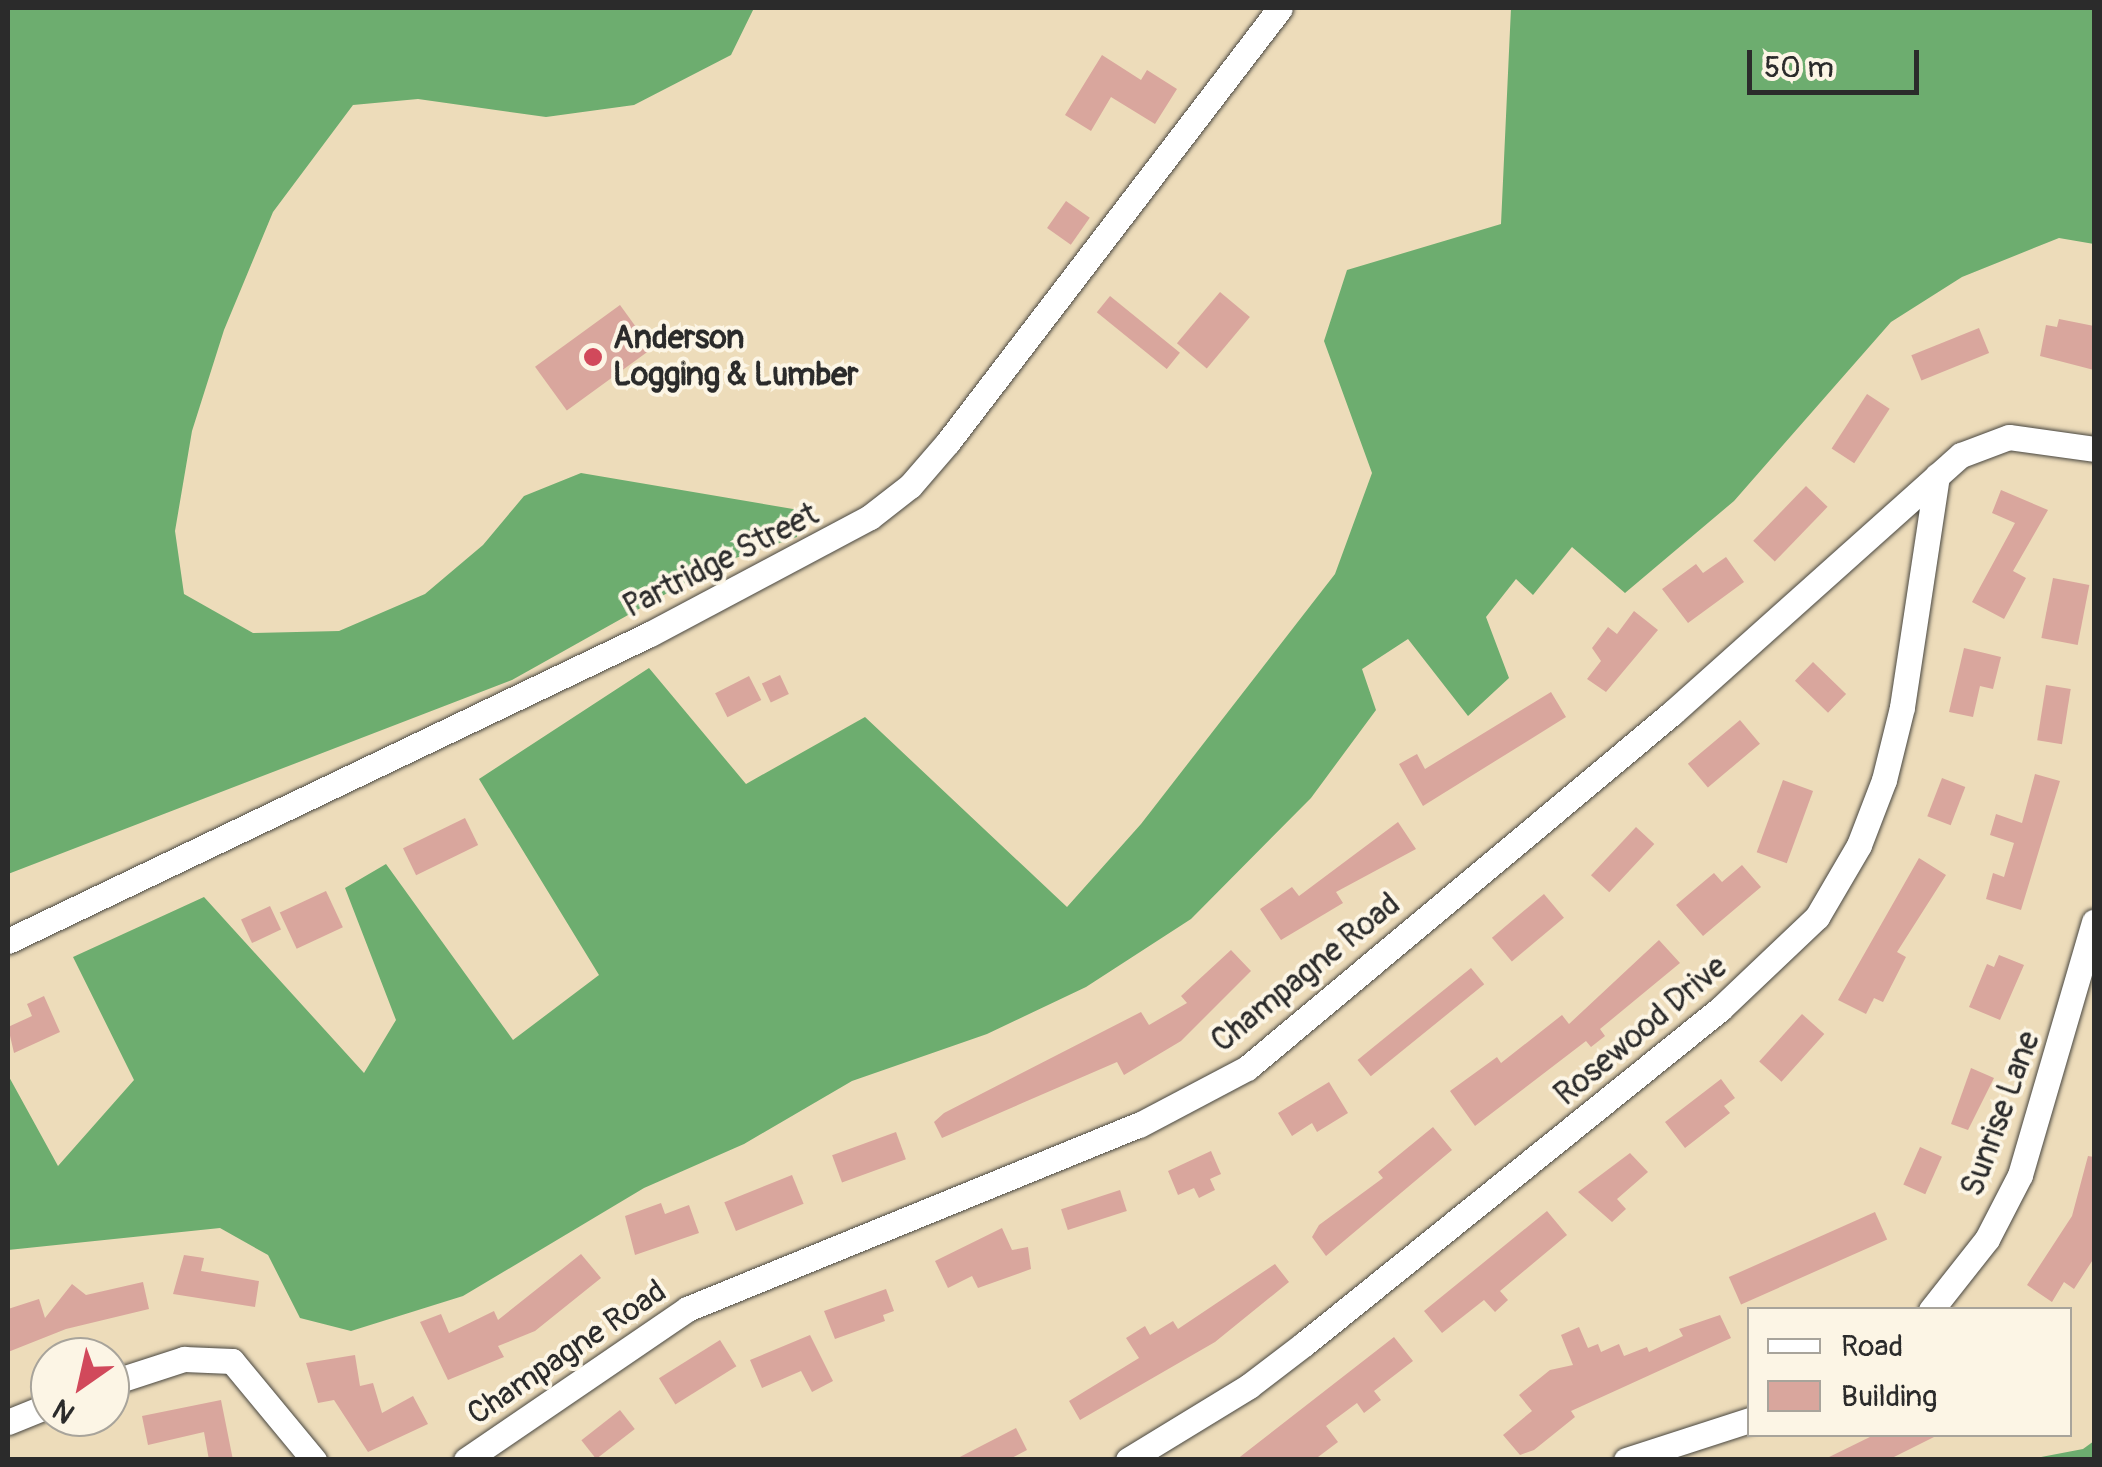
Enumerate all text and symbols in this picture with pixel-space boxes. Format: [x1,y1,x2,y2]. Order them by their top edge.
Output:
scale bar [1752,30,1924,92]
text: 50 m [1764,49,1834,86]
place label: Anderson Logging & Lumber [613,320,858,395]
marker: Anderson Logging & Lumber [582,346,604,368]
street label: Partridge Street [617,495,825,627]
street label: Champagne Road [1204,885,1408,1061]
street label: Rosewood Drive [1547,948,1735,1114]
street label: Sunrise Lane [1953,1026,2049,1202]
street label: Champagne Road [460,1272,674,1434]
legend [1747,1307,2072,1437]
text: Road [1841,1328,1903,1365]
north arrow [30,1337,130,1437]
text: Building [1841,1378,1937,1415]
text: N [46,1391,82,1430]

